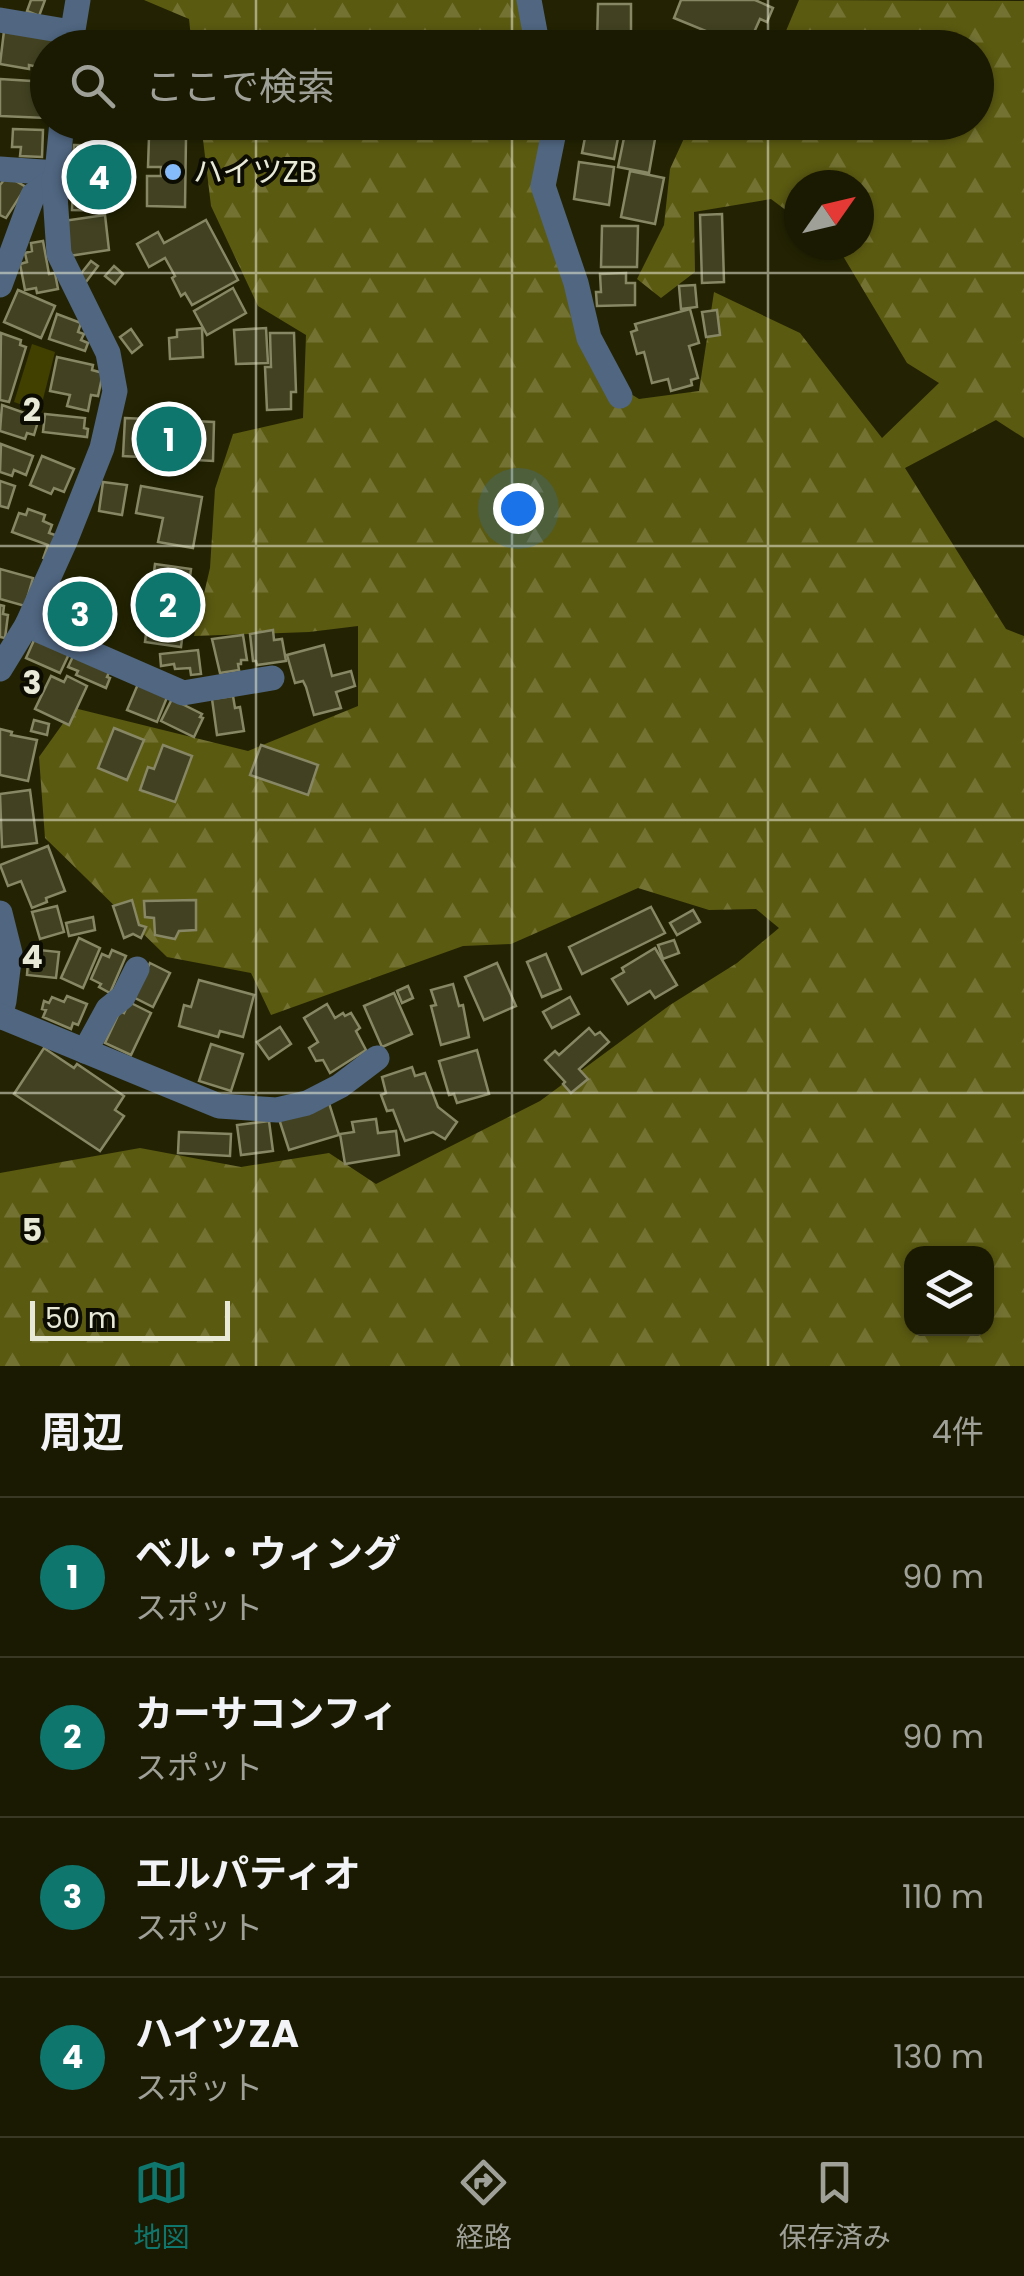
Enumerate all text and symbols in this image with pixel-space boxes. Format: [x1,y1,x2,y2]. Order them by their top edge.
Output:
search box [30,30,994,140]
icon: search [65,58,120,113]
text: ここで検索 [145,60,335,113]
pin: 4 [66,140,132,214]
place label: ハイツZB [193,150,317,193]
marker: ハイツZB [162,161,184,183]
north arrow [784,170,874,260]
text: 2 [23,387,41,432]
pin: 1 [136,402,202,476]
your location [493,483,544,534]
pin: 2 [136,568,200,642]
pin: 3 [48,576,112,652]
text: 3 [22,660,42,705]
text: 4 [21,934,43,979]
text: 5 [22,1207,42,1252]
map controls [904,1246,994,1336]
button: layers [904,1246,994,1336]
scale bar [30,1296,230,1340]
text: 50 m [45,1299,116,1338]
text: 周辺 [40,1403,124,1462]
text: 4件 [932,1409,984,1454]
text: ベル・ウィング [135,1527,401,1580]
text: 1 [66,1554,79,1599]
text: 90 m [902,1554,984,1599]
text: スポット [135,1585,263,1630]
text: カーサコンフィ [135,1687,398,1740]
text: 2 [63,1714,82,1759]
text: 90 m [902,1714,984,1759]
text: スポット [135,1745,263,1790]
text: エルパティオ [135,1847,361,1900]
text: 3 [63,1874,82,1919]
text: 110 m [902,1874,984,1919]
text: スポット [135,1905,263,1950]
text: ハイツZA [135,2007,299,2060]
text: 4 [62,2034,83,2079]
text: 130 m [893,2034,984,2079]
text: スポット [135,2065,263,2110]
tab: 地図 [133,2155,189,2259]
tab: 経路 [456,2155,512,2259]
tab: 保存済み [779,2155,891,2259]

